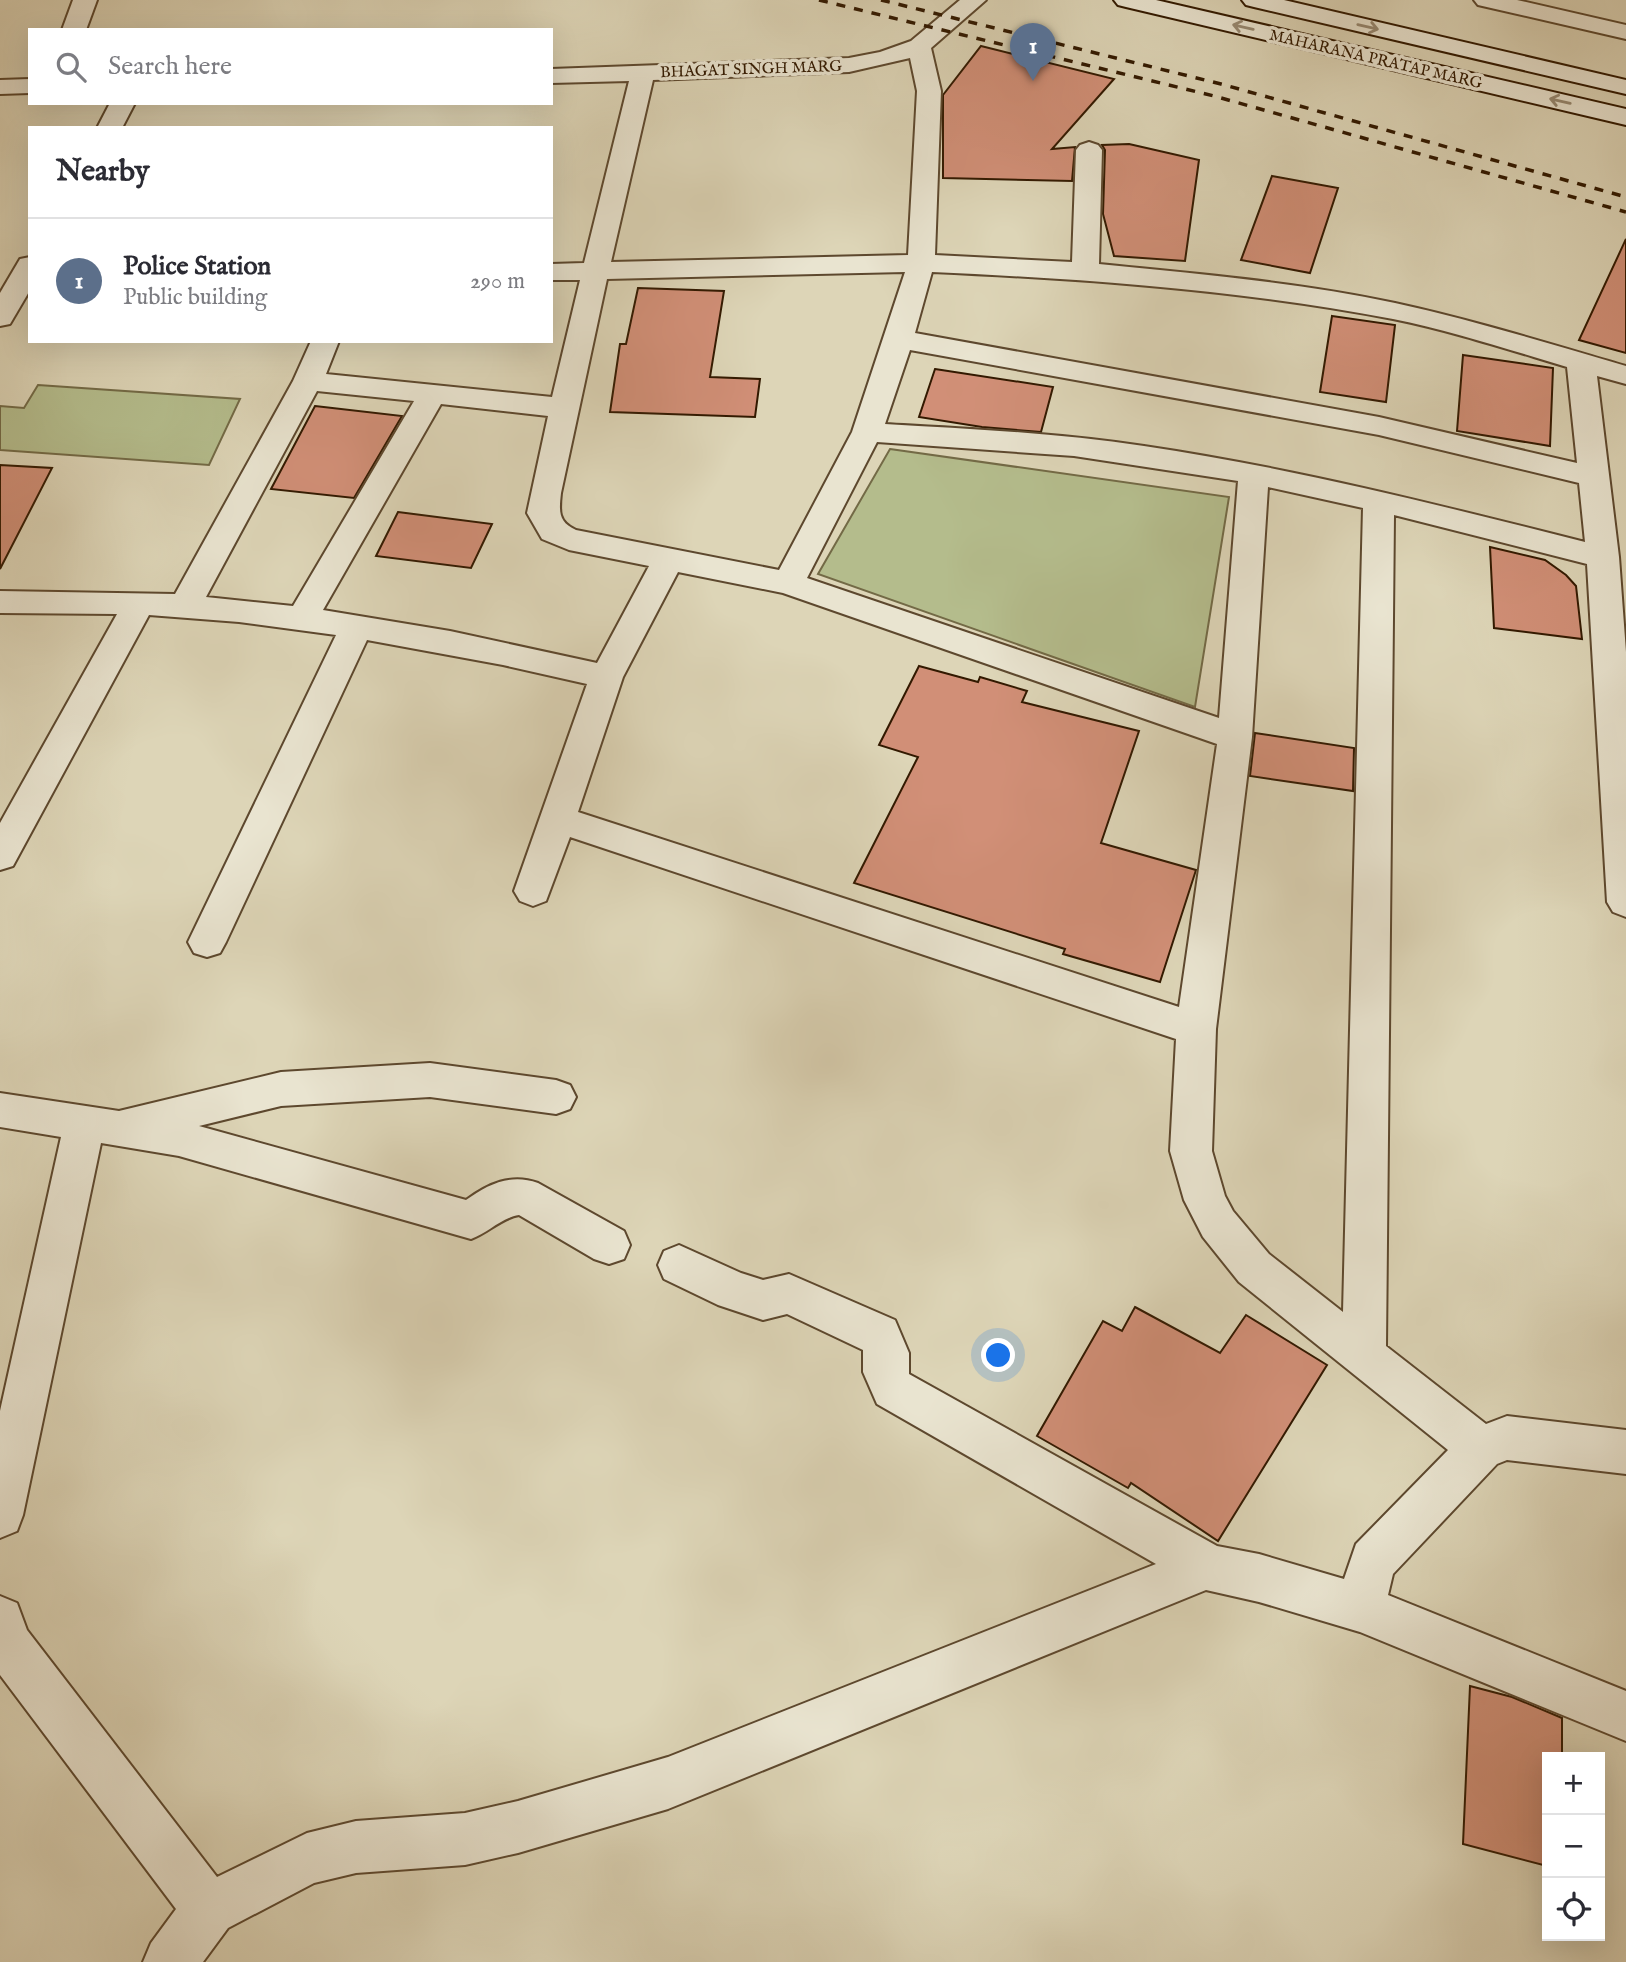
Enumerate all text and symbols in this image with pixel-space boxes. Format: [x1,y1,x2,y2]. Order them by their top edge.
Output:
one-way arrow [1232,20,1255,34]
one-way arrow [1356,20,1379,34]
pin: 1 [1010,23,1056,81]
street label: MAHARANA PRATAP MARG [1267,26,1484,94]
search box [28,28,553,105]
icon: search [52,48,90,86]
text: Search here [108,50,232,83]
street label: BHAGAT SINGH MARG [660,57,843,83]
one-way arrow [1549,94,1571,107]
text: Nearby [56,153,149,191]
text: Police Station [123,250,271,283]
text: 1 [75,267,83,296]
text: 290 m [470,267,525,296]
text: Public building [123,283,267,312]
your location [981,1338,1015,1372]
map controls [1542,1752,1605,1941]
button: + [1542,1752,1605,1815]
button: − [1542,1815,1605,1878]
button: locate [1542,1878,1605,1941]

